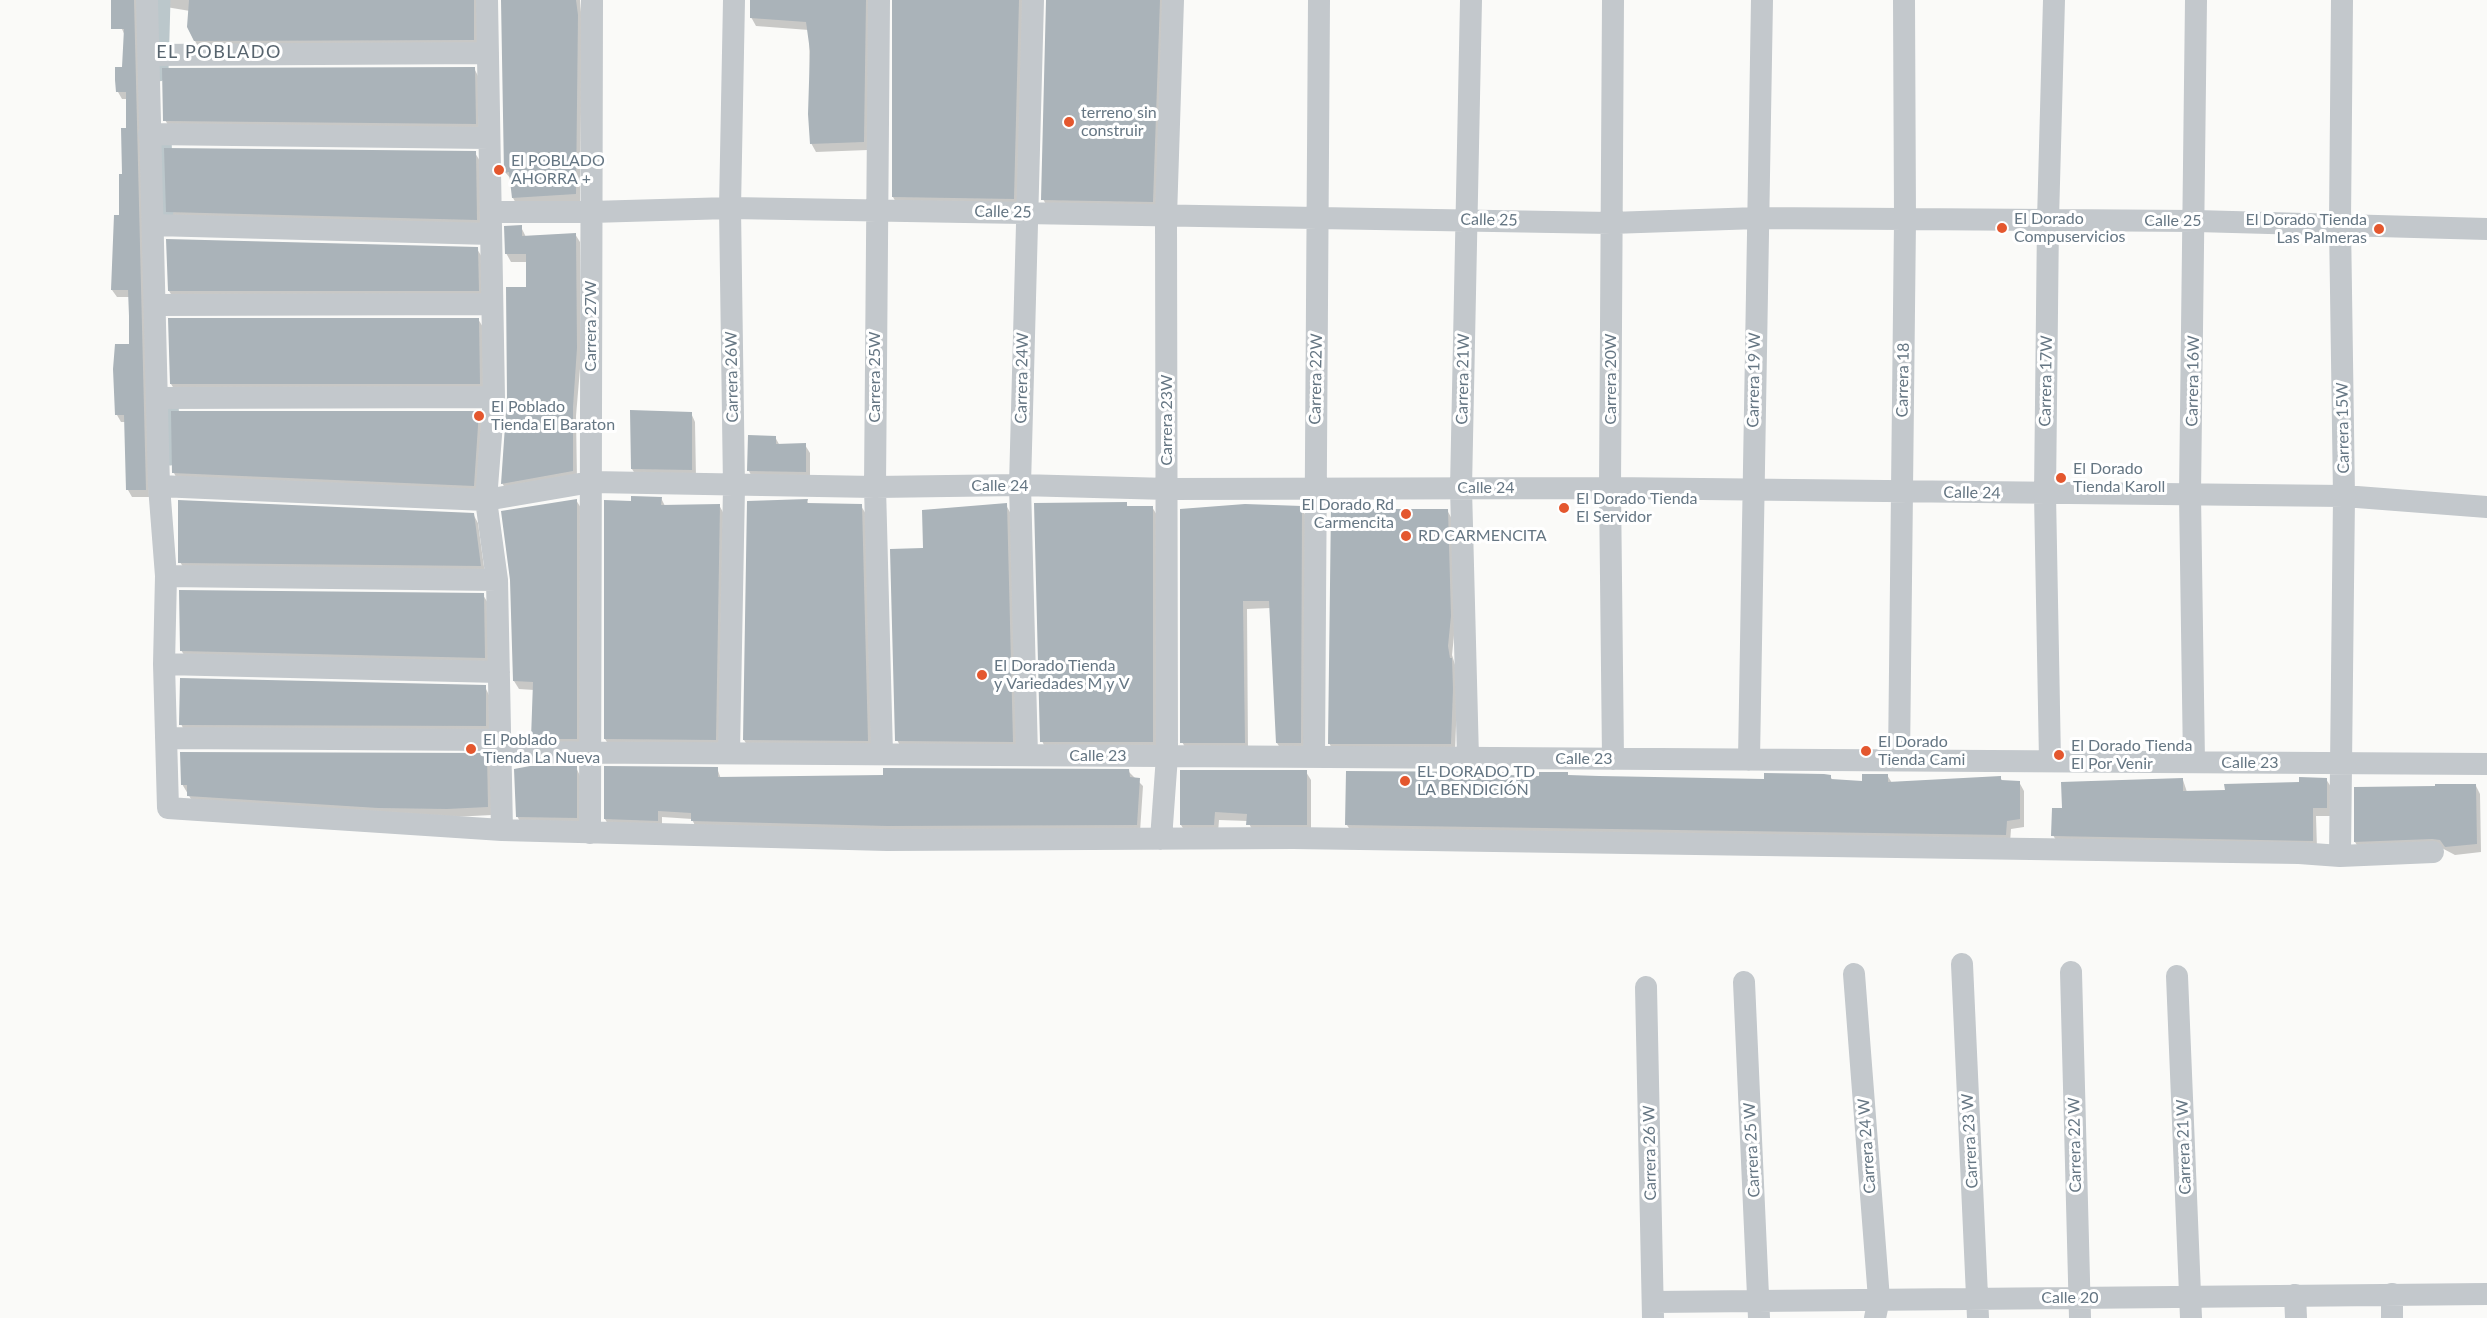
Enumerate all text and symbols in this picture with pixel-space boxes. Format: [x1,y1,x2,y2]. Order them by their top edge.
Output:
district label: EL POBLADO [156,41,282,63]
place label: terreno sin construir [1081,103,1157,141]
marker: terreno sin construir [1062,115,1076,129]
place label: El POBLADO AHORRA + [511,151,605,189]
marker: El POBLADO AHORRA + [492,163,506,177]
street label: Calle 25 [974,202,1032,222]
place label: El Dorado Compuservicios [2014,209,2125,247]
street label: Calle 25 [1460,210,1518,230]
place label: El Dorado Tienda Las Palmeras [2246,210,2367,248]
street label: Calle 25 [2144,211,2202,231]
marker: El Dorado Compuservicios [1995,221,2009,235]
marker: El Dorado Tienda Las Palmeras [2372,222,2386,236]
street label: Carrera 27W [581,280,601,372]
street label: Carrera 26W [722,331,742,423]
street label: Carrera 25W [865,331,885,423]
street label: Carrera 24W [1012,332,1032,424]
street label: Carrera 19 W [1744,332,1764,428]
street label: Carrera 22W [1306,333,1326,425]
street label: Carrera 21W [1453,333,1473,425]
street label: Carrera 20W [1601,333,1621,425]
street label: Carrera 17W [2036,335,2056,427]
street label: Carrera 16W [2183,335,2203,427]
street label: Carrera 18 [1893,342,1913,418]
street label: Carrera 23W [1157,374,1177,466]
street label: Carrera 15W [2333,382,2353,474]
place label: El Poblado Tienda El Baraton [491,397,615,435]
marker: El Poblado Tienda El Baraton [472,409,486,423]
place label: El Dorado Tienda Karoll [2073,459,2165,497]
marker: El Dorado Tienda Karoll [2054,471,2068,485]
street label: Calle 24 [971,476,1029,496]
street label: Calle 24 [1457,478,1515,498]
street label: Calle 24 [1943,483,2001,503]
place label: El Dorado Tienda El Servidor [1576,489,1697,527]
place label: El Dorado Rd Carmencita [1301,495,1394,533]
marker: El Dorado Tienda El Servidor [1557,501,1571,515]
marker: El Dorado Rd Carmencita [1399,507,1413,521]
place label: RD CARMENCITA [1418,526,1546,546]
marker: RD CARMENCITA [1399,529,1413,543]
place label: El Dorado Tienda y Variedades M y V [994,656,1130,694]
marker: El Dorado Tienda y Variedades M y V [975,668,989,682]
place label: El Poblado Tienda La Nueva [483,730,600,768]
place label: El Dorado Tienda Cami [1878,732,1965,770]
place label: El Dorado Tienda El Por Venir [2071,736,2192,774]
marker: El Poblado Tienda La Nueva [464,742,478,756]
marker: El Dorado Tienda Cami [1859,744,1873,758]
street label: Calle 23 [1069,746,1127,766]
marker: El Dorado Tienda El Por Venir [2052,748,2066,762]
street label: Calle 23 [1555,749,1613,769]
street label: Calle 23 [2221,753,2279,773]
place label: EL DORADO TD LA BENDICIÓN [1417,762,1535,800]
marker: EL DORADO TD LA BENDICIÓN [1398,774,1412,788]
street label: Carrera 23 W [1958,1093,1982,1189]
street label: Carrera 22 W [2065,1097,2085,1193]
street label: Carrera 24 W [1854,1098,1880,1194]
street label: Carrera 21 W [2173,1099,2195,1195]
street label: Carrera 25 W [1740,1102,1764,1198]
street label: Carrera 26 W [1640,1105,1660,1201]
street label: Calle 20 [2041,1288,2099,1308]

